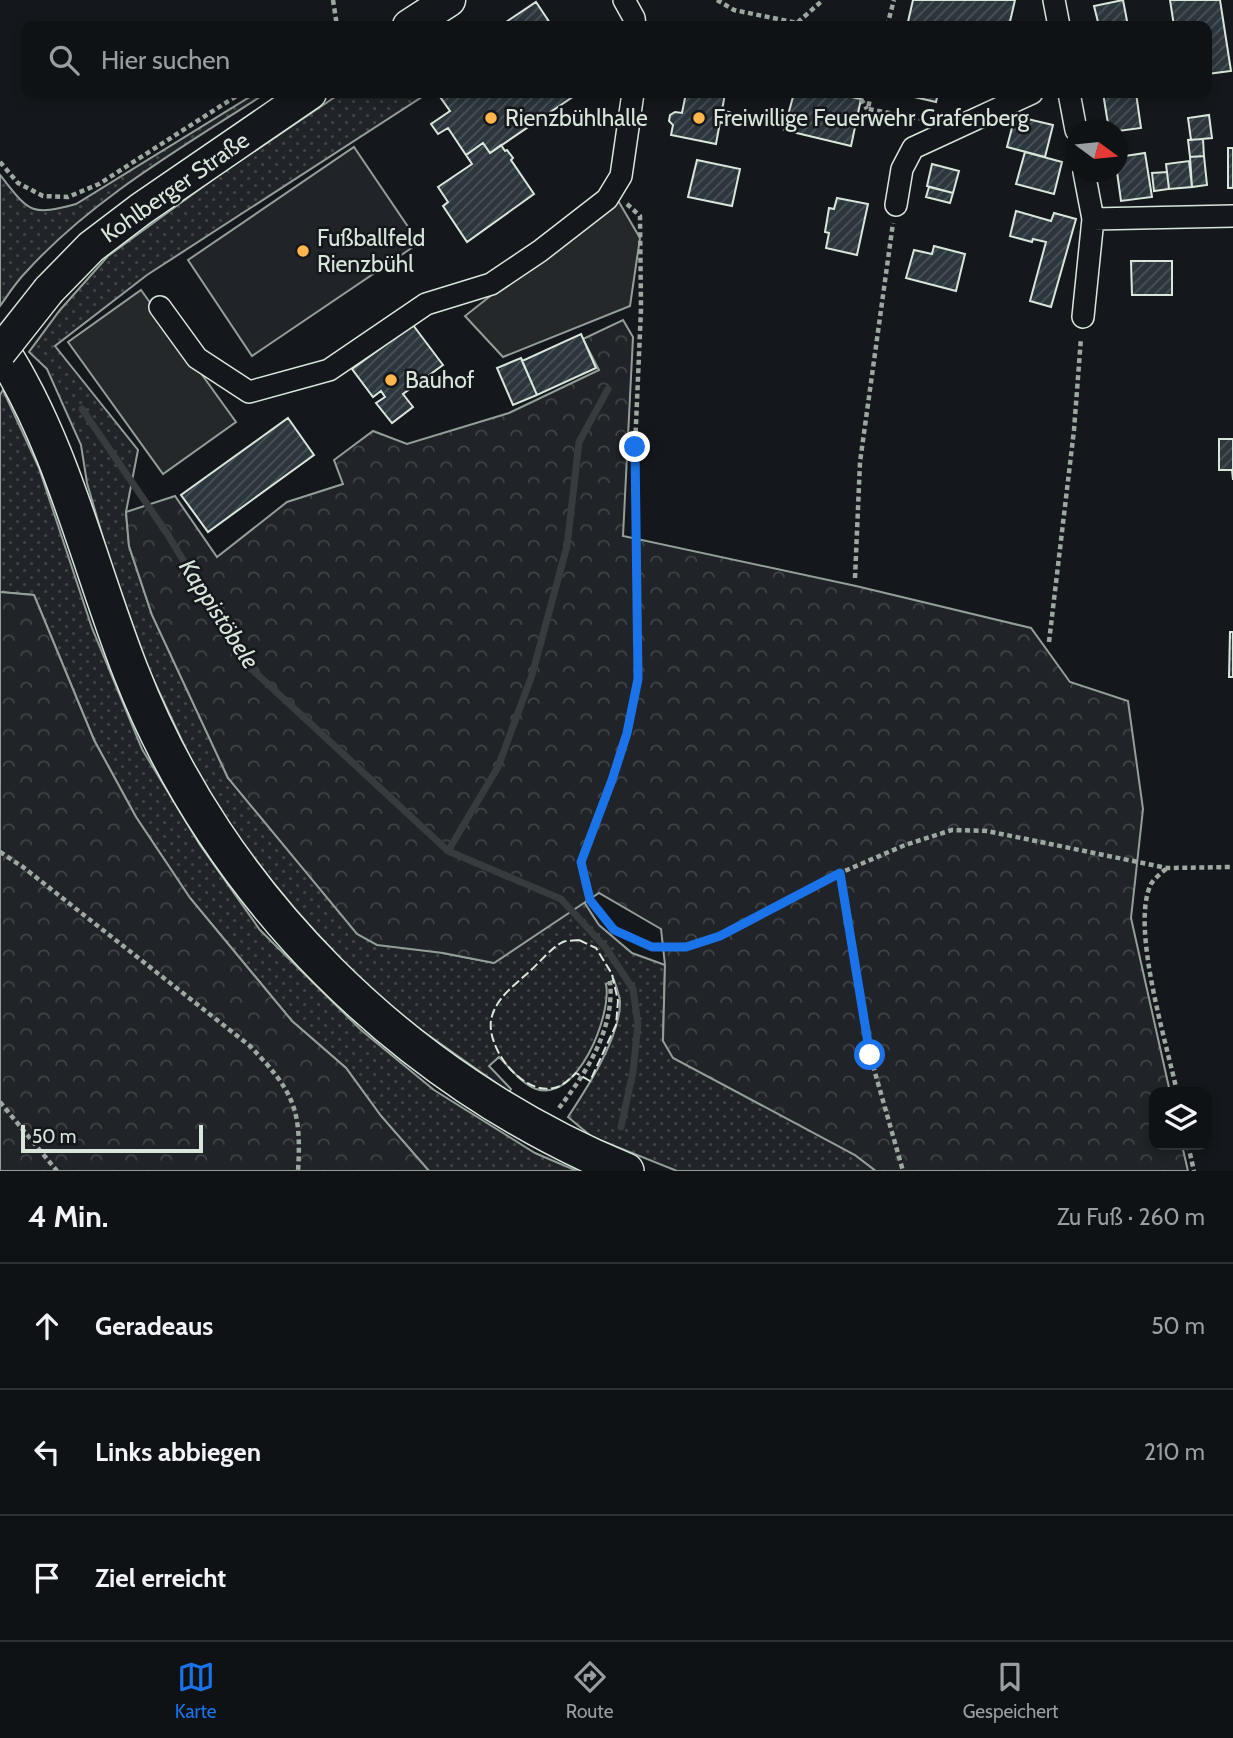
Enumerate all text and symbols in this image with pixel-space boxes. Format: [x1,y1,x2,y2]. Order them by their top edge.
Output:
search box [21,21,1212,98]
icon: search [45,41,83,79]
text: Hier suchen [101,44,230,76]
place label: Rienzbühlhalle [505,104,648,132]
place label: Freiwillige Feuerwehr Grafenberg [713,104,1029,132]
marker: Rienzbühlhalle [483,110,499,126]
marker: Freiwillige Feuerwehr Grafenberg [691,110,707,126]
north arrow [1065,119,1128,182]
street label: Kohlberger Straße [96,125,254,248]
place label: Fußballfeld Rienzbühl [317,224,425,278]
marker: Fußballfeld Rienzbühl [295,243,311,259]
place label: Bauhof [405,366,475,394]
marker: Bauhof [383,372,399,388]
route end [619,431,650,462]
water label: Kappistöbele [173,553,266,674]
route start [854,1039,885,1070]
map controls [1149,1087,1212,1150]
button: layers [1149,1087,1212,1150]
scale bar [21,1122,203,1154]
text: 50 m [32,1125,76,1148]
text: 4 Min. [28,1198,109,1235]
text: Zu Fuß · 260 m [1057,1203,1205,1231]
icon: ahead [28,1307,66,1345]
text: Geradeaus [95,1310,213,1342]
text: 50 m [1151,1312,1205,1340]
icon: left [28,1433,66,1471]
text: Links abbiegen [95,1436,261,1468]
text: 210 m [1144,1438,1205,1466]
icon: arrive [28,1559,66,1597]
text: Ziel erreicht [95,1562,226,1594]
tab: Karte [175,1658,217,1723]
tab: Route [566,1658,613,1723]
tab: Gespeichert [963,1658,1058,1723]

